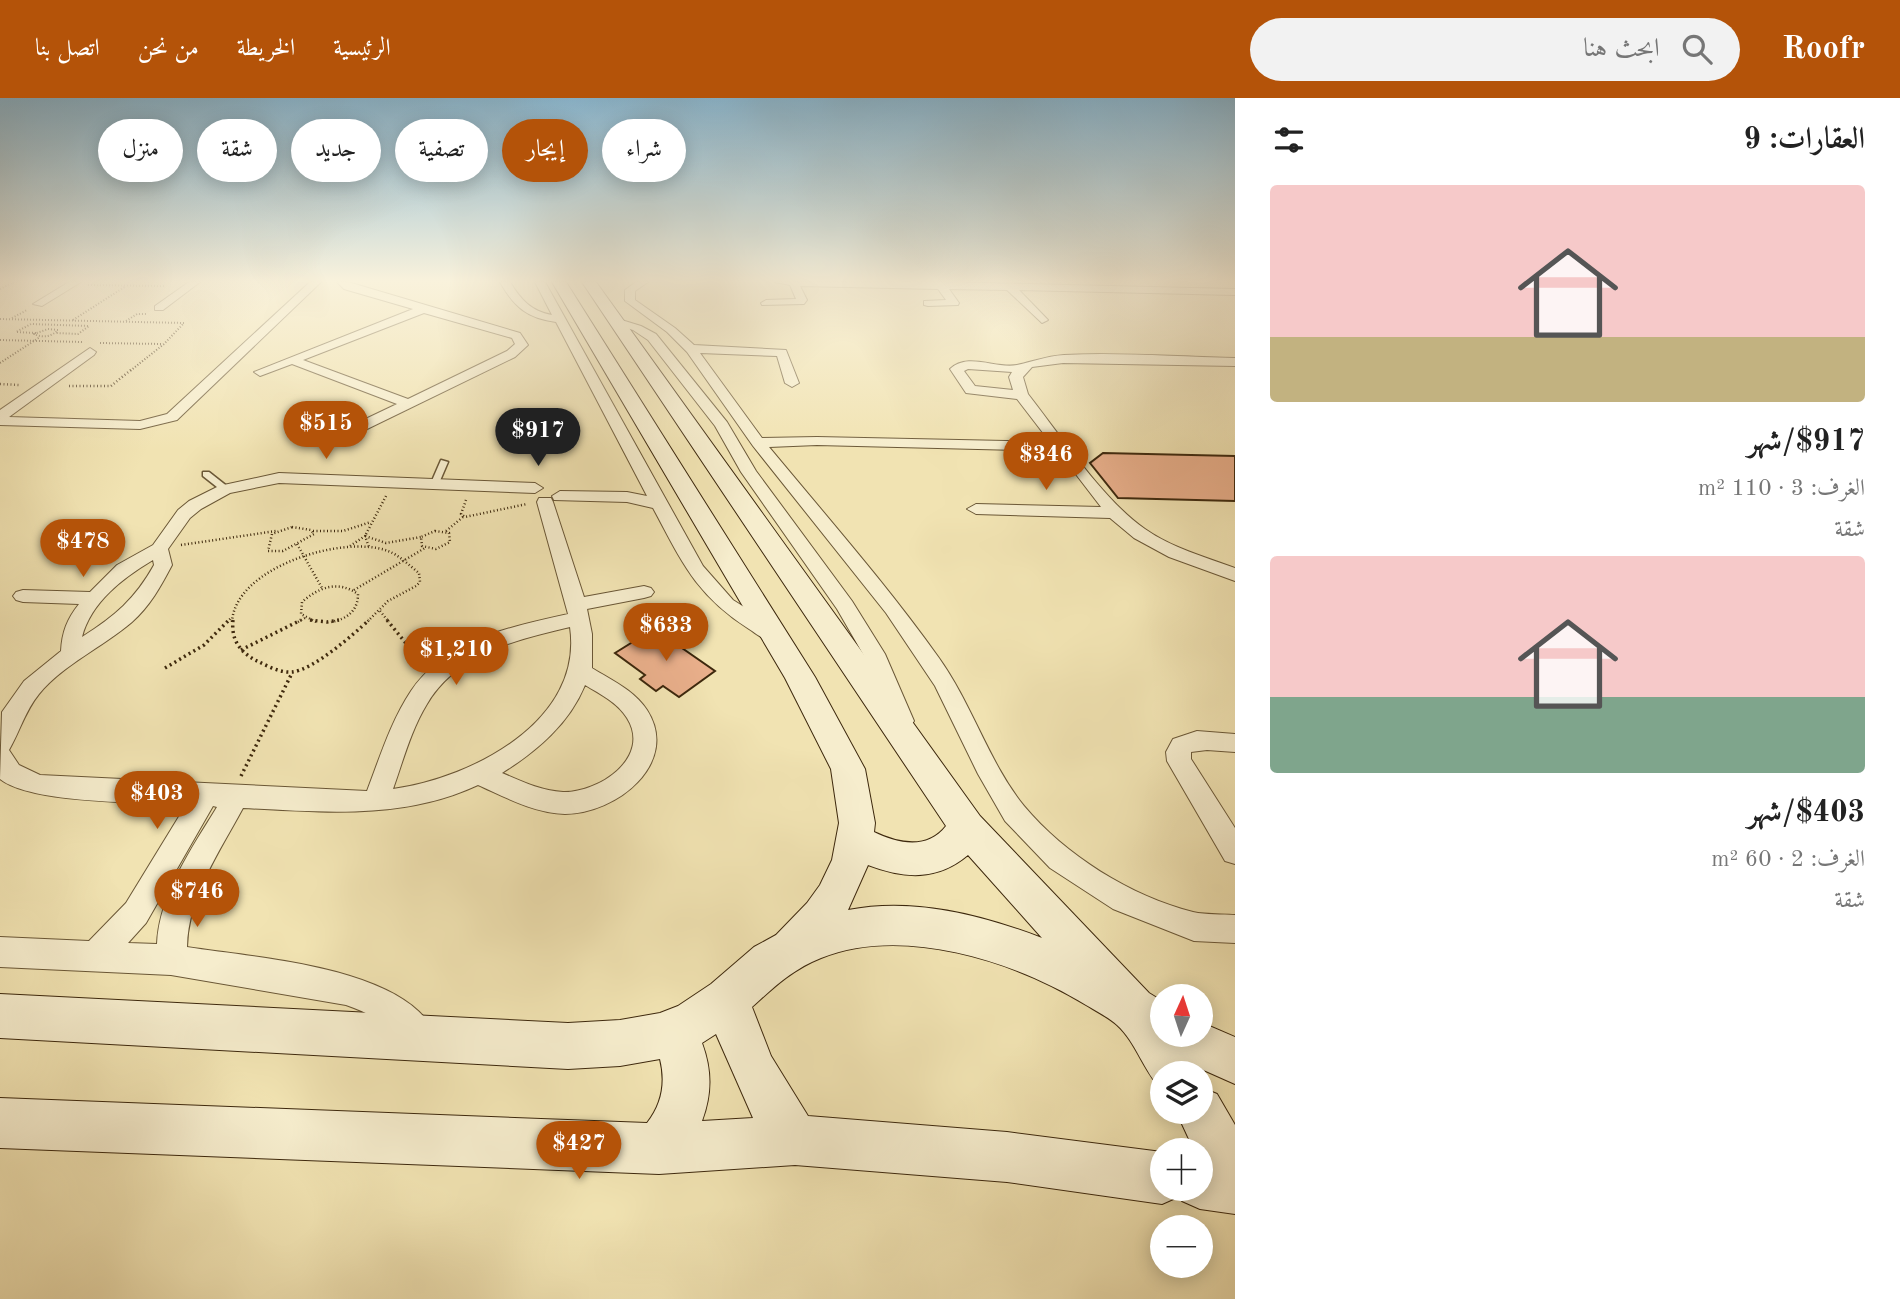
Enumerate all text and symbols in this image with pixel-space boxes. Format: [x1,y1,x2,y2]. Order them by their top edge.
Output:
search box [1250,18,1740,81]
icon: search [1678,30,1716,68]
text: Roofr [1782,33,1865,66]
text: ابحث هنا [1583,36,1660,62]
text: اتصل بنا [35,37,100,61]
text: من نحن [138,37,199,61]
text: الخريطة [237,37,295,61]
text: الرئيسية [333,37,391,61]
chip: منزل [98,119,183,182]
chip: شقة [197,119,277,182]
chip: جديد [291,119,381,182]
chip: تصفية [395,119,488,182]
chip: إيجار [502,119,588,182]
chip: شراء [602,119,686,182]
icon: filters [1270,121,1308,159]
text: العقارات: 9 [1744,125,1865,155]
icon: home [1505,230,1631,356]
pin: $515 [285,402,367,461]
pin: $917 [497,408,579,468]
text: $515 [299,412,353,435]
text: $917 [511,419,565,442]
text: $917/شهر [1747,427,1865,457]
pin: $346 [1005,432,1087,492]
text: $346 [1019,443,1073,466]
text: الغرف: 3 · 110 m² [1698,477,1865,500]
text: شقة [1835,518,1865,541]
pin: $478 [42,519,124,579]
text: $478 [56,530,110,553]
icon: home [1505,601,1631,727]
pin: $633 [625,603,707,663]
text: $633 [639,614,693,637]
pin: $1,210 [399,628,513,687]
text: $1,210 [419,638,493,661]
pin: $403 [116,772,198,831]
text: $403 [130,782,184,805]
text: $403/شهر [1747,798,1865,828]
text: الغرف: 2 · 60 m² [1711,848,1865,871]
pin: $746 [156,870,238,929]
text: $746 [170,880,224,903]
text: شقة [1835,889,1865,912]
north arrow [1150,984,1213,1046]
map controls [1150,984,1213,1278]
button: layers [1150,1061,1213,1124]
pin: $427 [538,1122,620,1181]
text: $427 [552,1132,606,1155]
button: + [1150,1138,1213,1201]
button: − [1150,1215,1213,1278]

